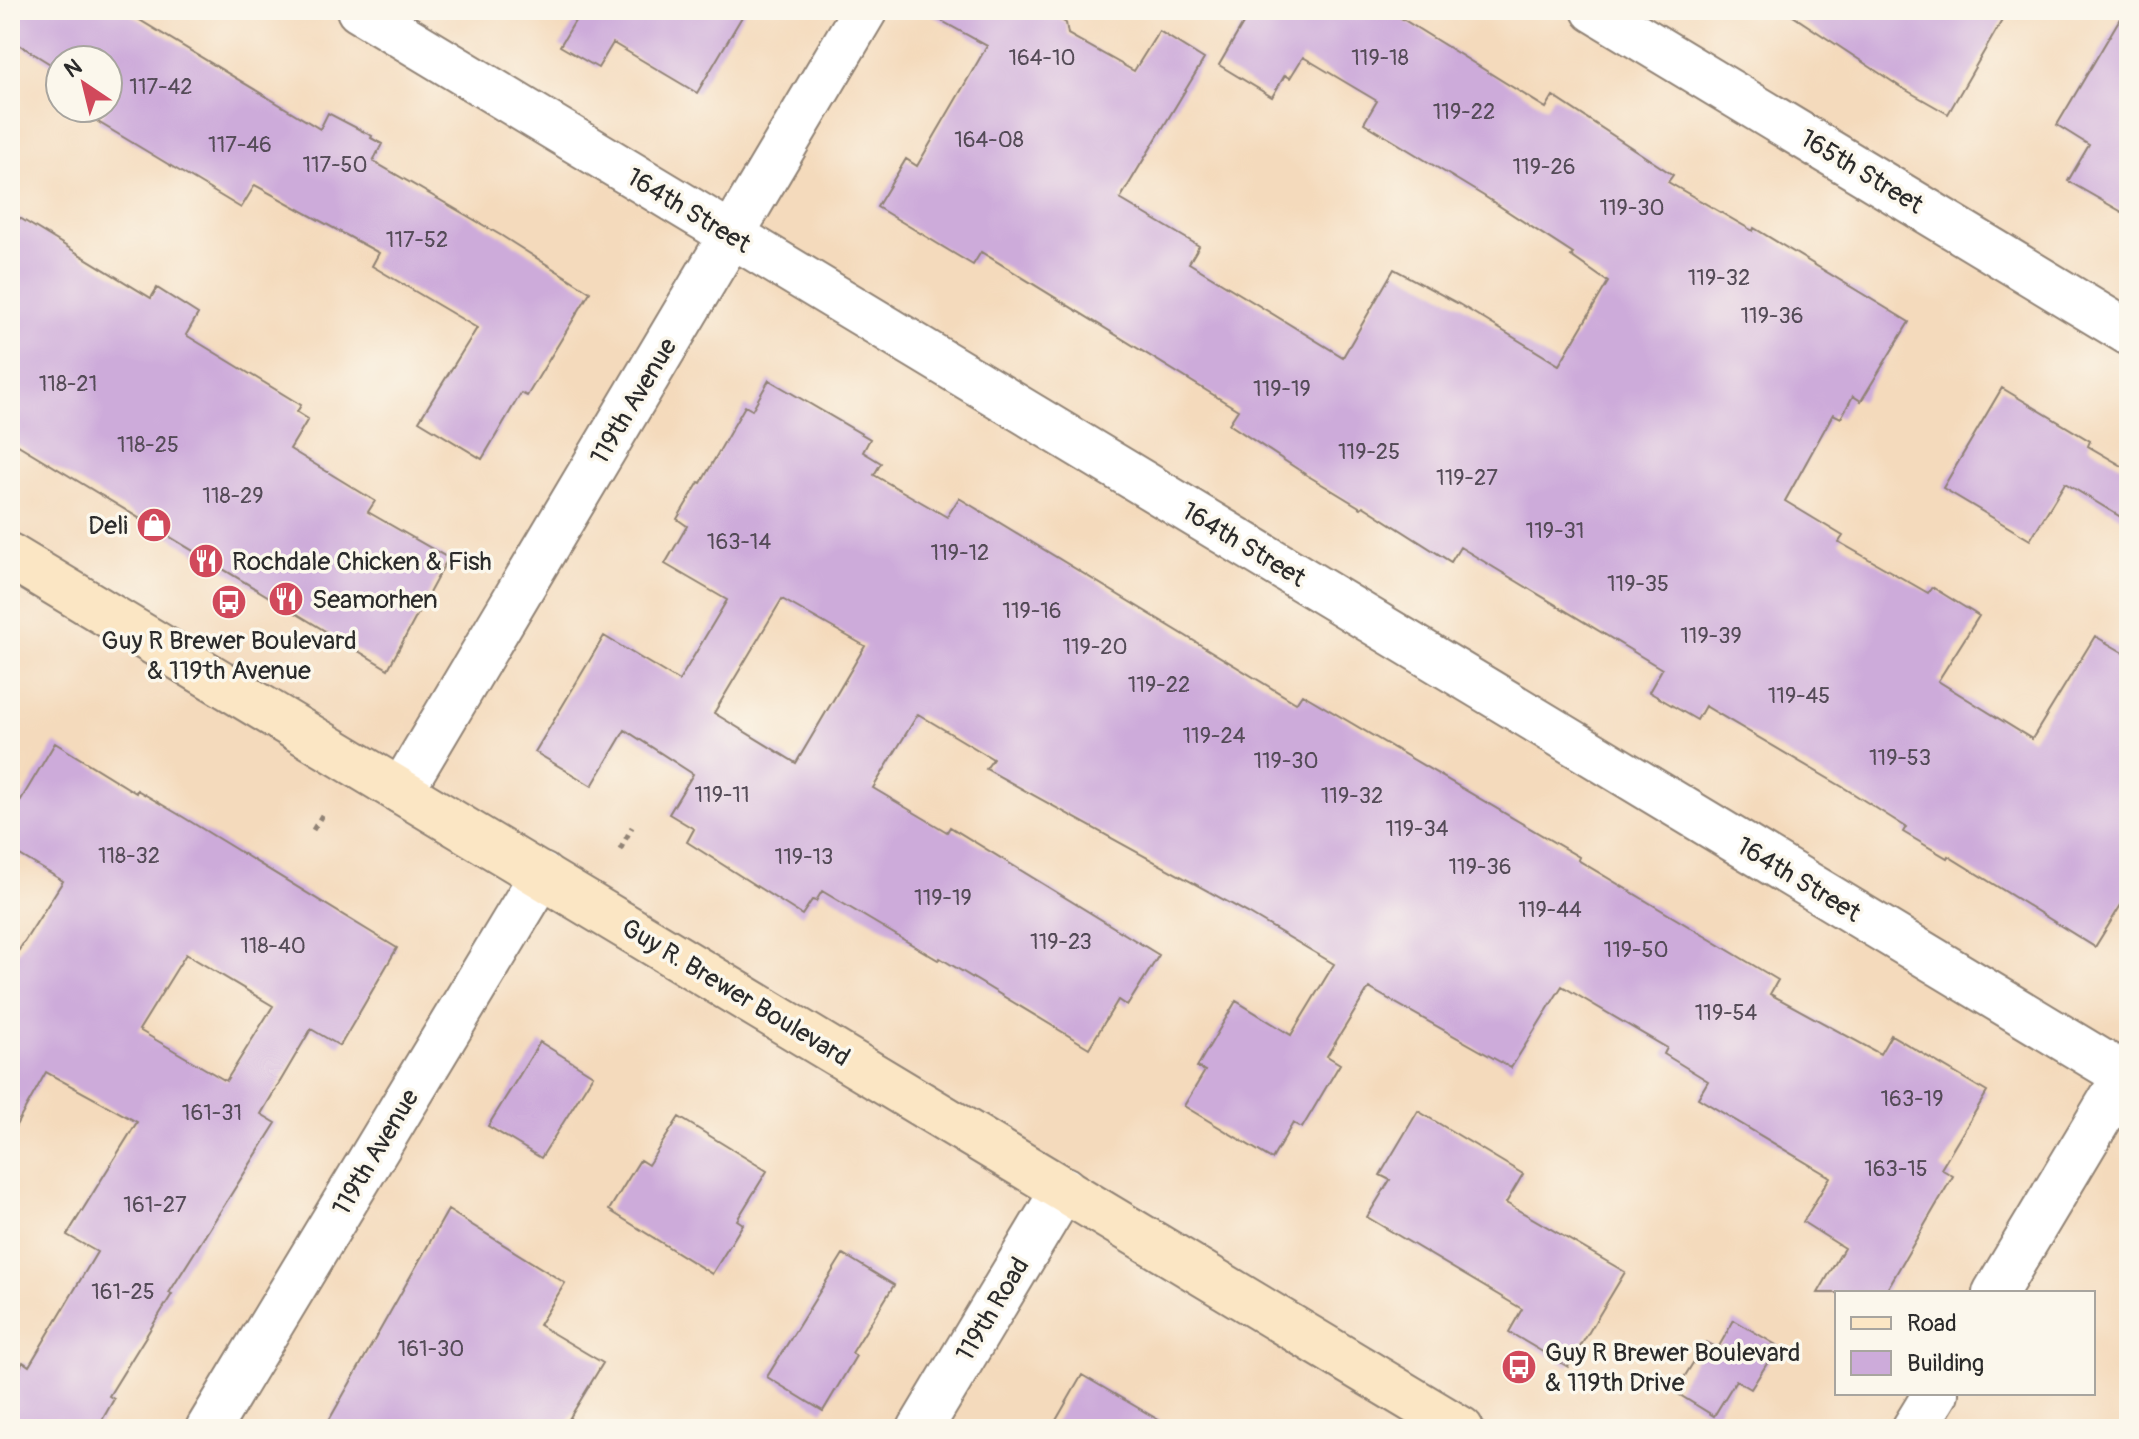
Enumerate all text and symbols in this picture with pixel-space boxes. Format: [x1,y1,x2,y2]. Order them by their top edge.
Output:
north arrow [44,44,124,124]
house number: 164-10 [1008,44,1076,72]
house number: 119-18 [1351,44,1409,72]
text: N [59,53,87,84]
house number: 117-42 [129,73,193,101]
house number: 119-22 [1433,98,1495,126]
street label: 165th Street [1794,123,1929,221]
house number: 164-08 [954,126,1024,154]
house number: 117-46 [208,131,272,159]
house number: 117-50 [302,151,368,179]
house number: 119-26 [1512,153,1576,181]
street label: 164th Street [621,161,757,261]
house number: 119-30 [1599,194,1665,222]
house number: 117-52 [386,226,448,254]
house number: 119-32 [1688,264,1750,292]
house number: 119-36 [1741,302,1804,330]
street label: 119th Avenue [584,332,684,471]
house number: 118-21 [39,370,97,398]
house number: 119-19 [1253,375,1311,403]
house number: 118-25 [117,431,179,459]
house number: 119-25 [1338,438,1400,466]
house number: 119-27 [1436,464,1498,492]
house number: 118-29 [202,482,264,510]
street label: 164th Street [1176,495,1312,595]
shop icon: Deli [135,506,173,544]
place label: Deli [88,510,128,542]
house number: 119-31 [1526,517,1584,545]
house number: 163-14 [707,528,771,556]
house number: 119-12 [931,539,989,567]
restaurant icon: Rochdale Chicken & Fish [187,542,225,580]
place label: Rochdale Chicken & Fish [232,546,492,578]
house number: 119-35 [1607,570,1669,598]
restaurant icon: Seamorhen [267,580,305,618]
bus stop icon: Guy R Brewer Boulevard & 119th Avenue [210,583,248,621]
place label: Seamorhen [312,584,438,616]
house number: 119-16 [1002,597,1062,625]
house number: 119-39 [1680,622,1742,650]
place label: Guy R Brewer Boulevard & 119th Avenue [101,625,357,687]
house number: 119-20 [1062,633,1128,661]
house number: 119-22 [1128,671,1190,699]
house number: 119-45 [1768,682,1830,710]
house number: 119-24 [1183,722,1246,750]
house number: 119-53 [1869,744,1931,772]
house number: 119-30 [1253,747,1319,775]
house number: 119-11 [694,781,750,809]
house number: 119-32 [1321,782,1383,810]
house number: 119-34 [1386,815,1449,843]
street label: 164th Street [1731,830,1867,930]
house number: 118-32 [98,842,160,870]
house number: 119-13 [775,843,833,871]
house number: 119-36 [1449,853,1512,881]
house number: 119-19 [914,884,972,912]
house number: 119-44 [1518,896,1582,924]
street label: Guy R. Brewer Boulevard [615,912,856,1074]
house number: 119-23 [1030,928,1092,956]
house number: 118-40 [240,932,306,960]
house number: 119-50 [1604,936,1668,964]
house number: 119-54 [1695,999,1758,1027]
street label: 119th Avenue [326,1083,426,1222]
house number: 163-19 [1881,1085,1944,1113]
house number: 161-31 [182,1099,242,1127]
house number: 163-15 [1864,1155,1928,1183]
house number: 161-27 [123,1191,187,1219]
street label: 119th Road [949,1252,1036,1367]
house number: 161-25 [91,1278,155,1306]
legend [1835,1291,2095,1395]
text: Road [1907,1309,1957,1338]
house number: 161-30 [398,1335,464,1363]
place label: Guy R Brewer Boulevard & 119th Drive [1545,1337,1800,1399]
bus stop icon: Guy R Brewer Boulevard & 119th Drive [1500,1348,1538,1386]
text: Building [1907,1349,1984,1378]

